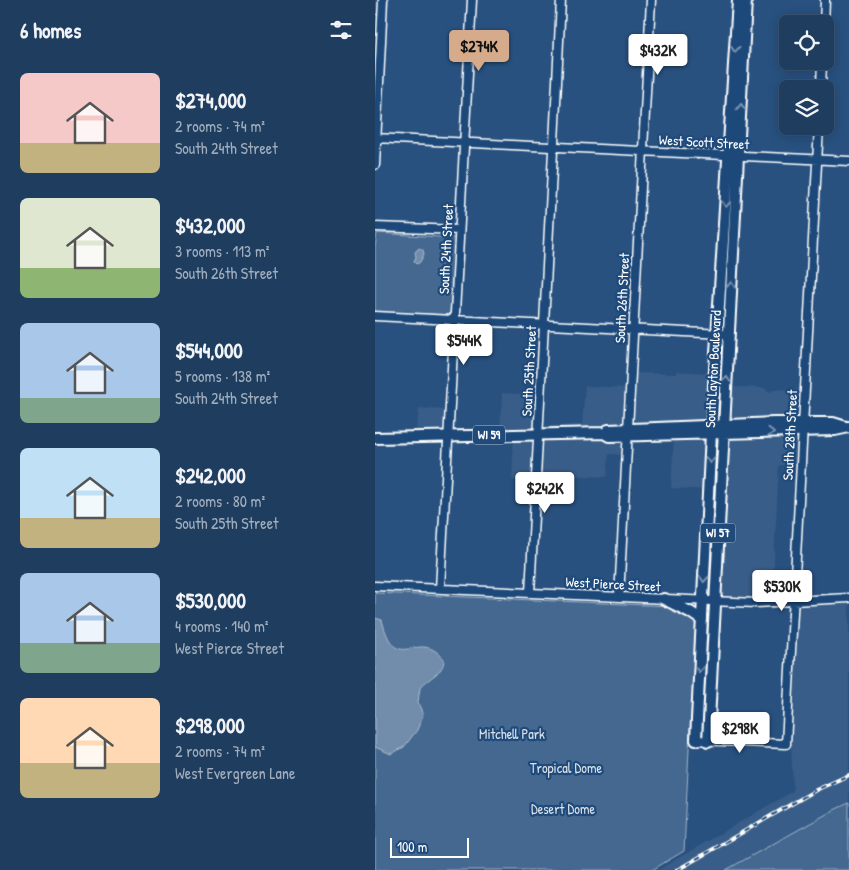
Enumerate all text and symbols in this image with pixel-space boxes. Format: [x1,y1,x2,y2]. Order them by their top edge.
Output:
map controls [779,15,834,135]
button: locate [779,15,834,70]
text: 6 homes [20,16,81,45]
icon: filters [327,16,355,44]
pin: $274K [444,30,514,72]
pin: $432K [623,34,693,76]
text: $274K [460,35,498,57]
text: $432K [639,39,677,61]
one-way arrow [729,45,740,53]
button: layers [779,80,834,135]
text: $274,000 [175,86,246,115]
icon: home [60,93,120,153]
one-way arrow [735,103,746,111]
text: 2 rooms · 74 m² [175,115,265,137]
street label: West Scott Street [658,130,750,153]
text: South 24th Street [175,137,278,159]
one-way arrow [720,200,731,208]
street label: South 24th Street [434,203,457,294]
text: $432,000 [175,211,245,240]
icon: home [60,218,120,278]
text: 3 rooms · 113 m² [175,240,270,262]
street label: South 26th Street [610,252,633,344]
text: South 26th Street [175,262,278,284]
one-way arrow [726,281,737,289]
street label: South Layton Boulevard [700,309,726,428]
pin: $544K [429,324,499,366]
street label: South 25th Street [517,325,540,417]
text: $544K [446,329,482,351]
text: $544,000 [175,336,243,365]
icon: home [60,343,120,403]
text: 5 rooms · 138 m² [175,365,270,387]
one-way arrow [721,375,732,383]
text: South 24th Street [175,387,278,409]
street label: South 28th Street [778,389,801,481]
road number: WI 59 [473,426,505,444]
one-way arrow [767,427,775,438]
one-way arrow [705,457,716,465]
text: $242,000 [175,461,246,490]
icon: home [60,468,120,528]
pin: $242K [510,472,580,514]
text: $242K [526,477,564,499]
text: 2 rooms · 80 m² [175,490,265,512]
text: South 25th Street [175,512,279,534]
road number: WI 57 [701,524,735,542]
pin: $530K [747,570,817,612]
street label: West Pierce Street [565,572,661,595]
text: $530K [763,575,801,597]
one-way arrow [699,576,709,583]
text: $530,000 [175,586,246,615]
icon: home [60,593,120,653]
text: 4 rooms · 140 m² [175,615,269,637]
text: West Pierce Street [175,637,284,659]
one-way arrow [694,665,705,673]
text: $298,000 [175,711,245,740]
pin: $298K [705,712,775,754]
text: $298K [722,717,758,739]
icon: home [60,718,120,778]
park label: Mitchell Park [479,724,545,743]
text: 2 rooms · 74 m² [175,740,265,762]
park label: Tropical Dome [530,758,602,778]
text: West Evergreen Lane [175,762,295,784]
park label: Desert Dome [531,799,595,818]
scale bar [390,835,469,858]
text: 100 m [397,837,427,856]

